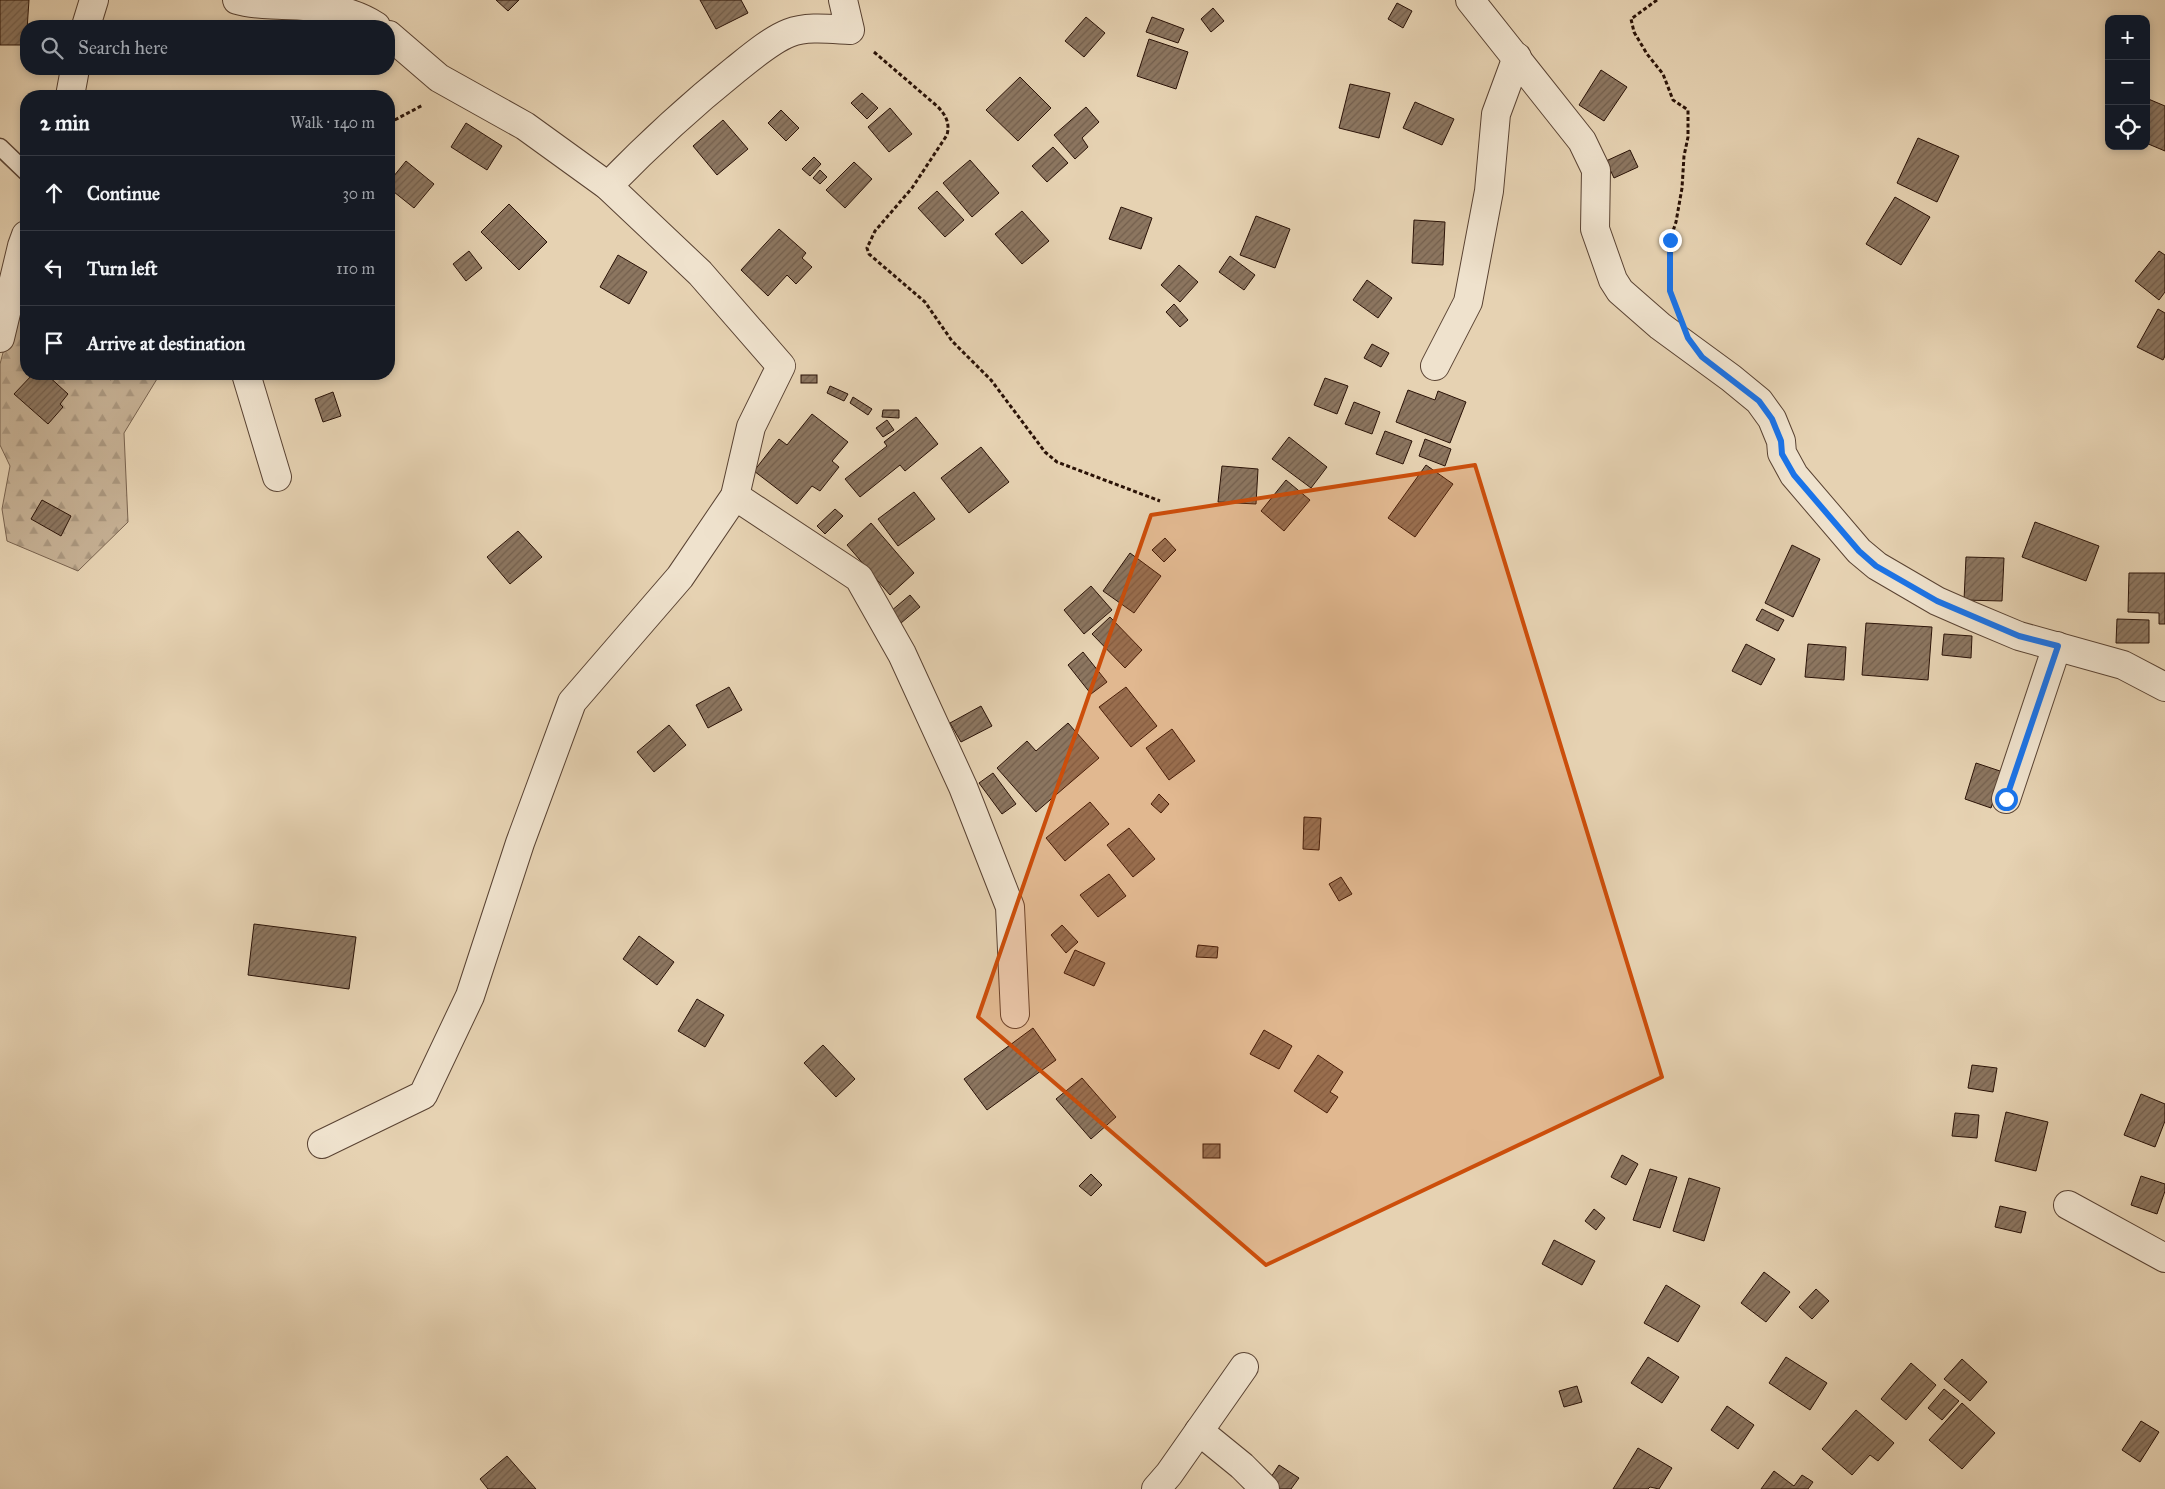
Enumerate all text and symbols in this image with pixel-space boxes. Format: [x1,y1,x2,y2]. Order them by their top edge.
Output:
map controls [2105,15,2150,150]
button: + [2105,15,2150,60]
search box [20,20,395,75]
icon: search [38,34,66,62]
text: Search here [78,36,168,59]
button: − [2105,60,2150,105]
button: locate [2105,105,2150,150]
text: 2 min [40,110,90,136]
text: Walk · 140 m [290,113,375,132]
icon: ahead [40,179,68,207]
text: Continue [87,182,160,205]
text: 30 m [342,184,375,203]
route end [1659,229,1682,252]
icon: left [40,254,68,282]
text: Turn left [87,257,157,280]
text: 110 m [336,259,375,278]
icon: arrive [40,329,68,357]
text: Arrive at destination [87,332,245,355]
route start [1995,788,2018,811]

